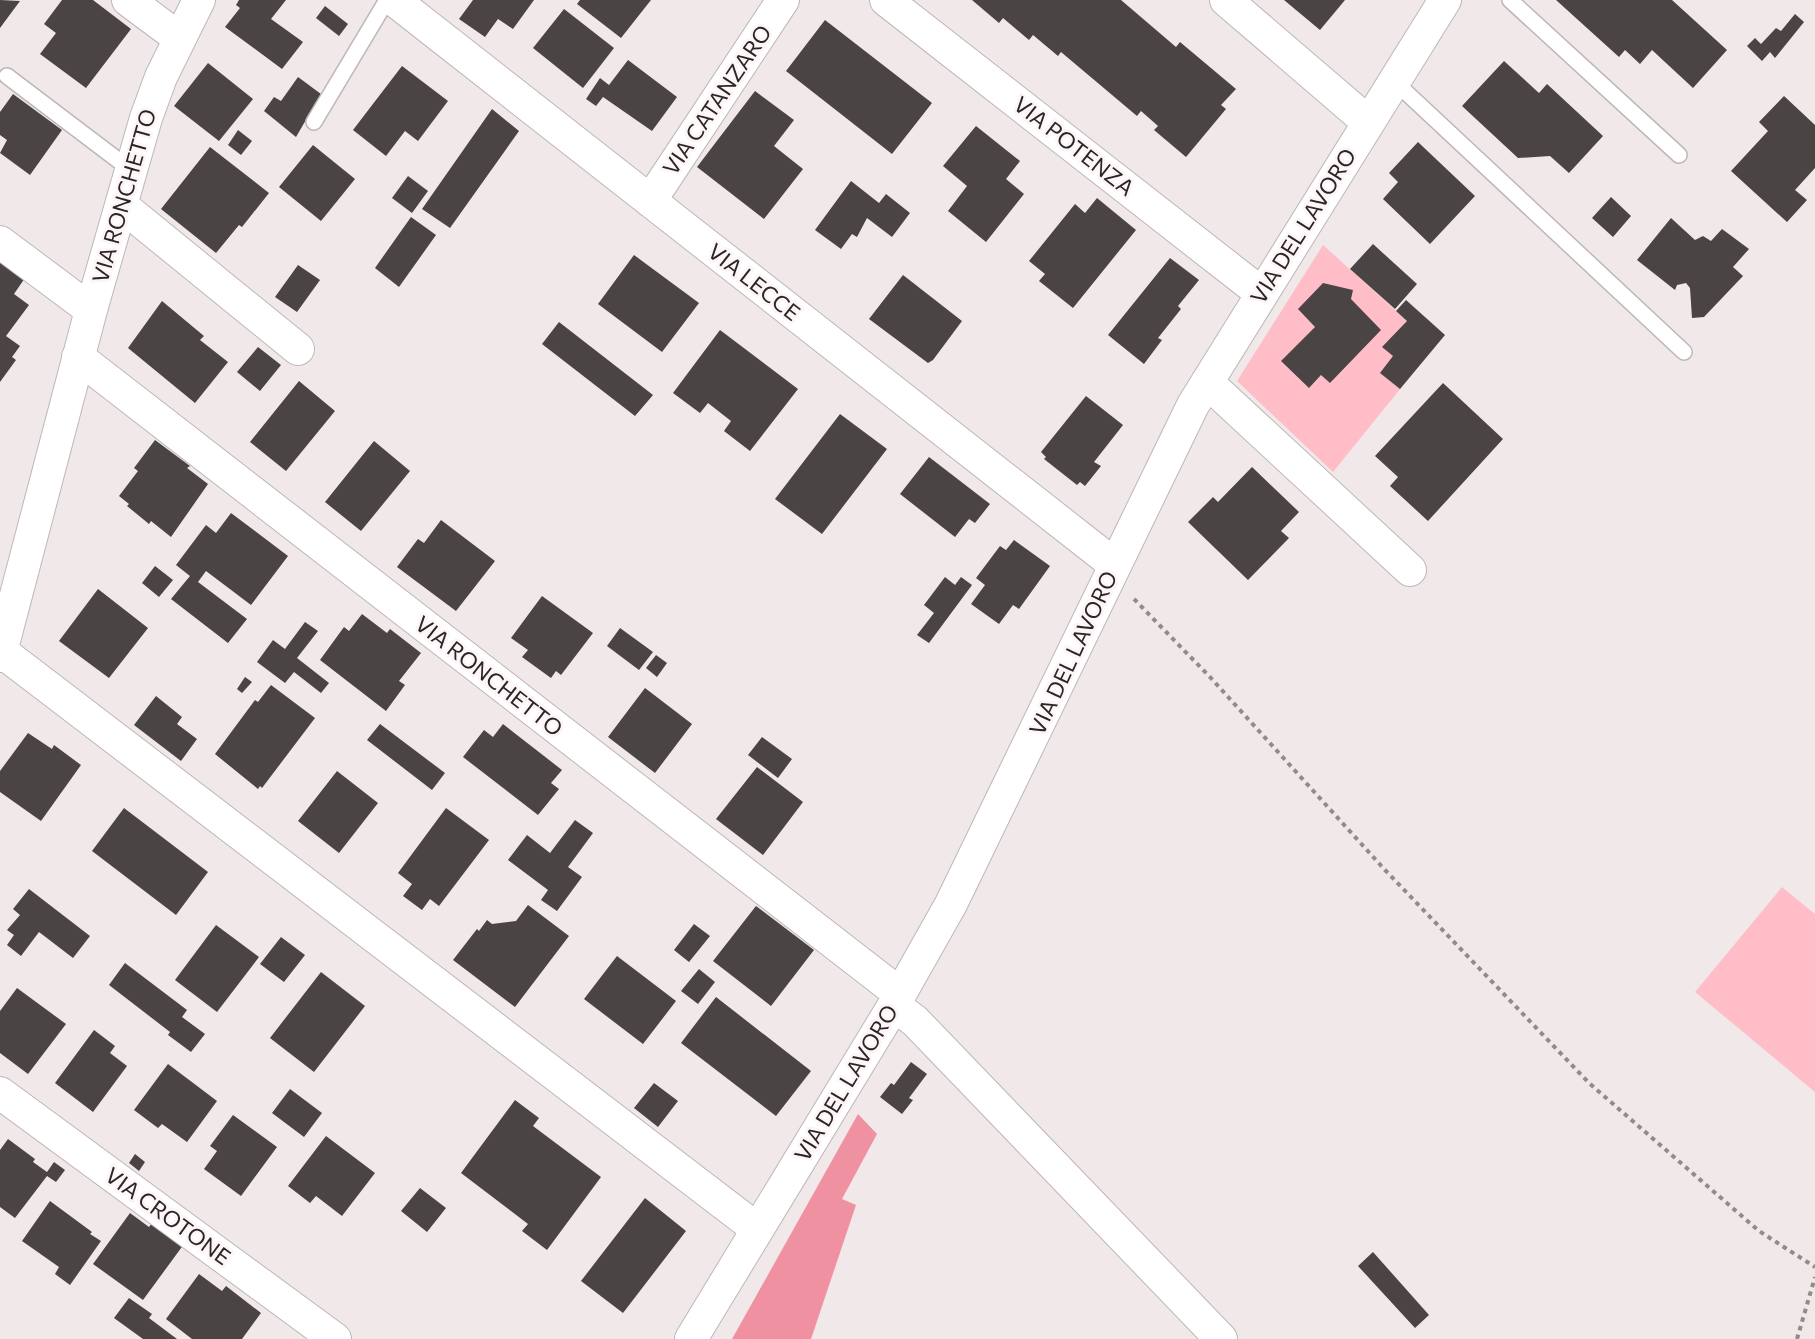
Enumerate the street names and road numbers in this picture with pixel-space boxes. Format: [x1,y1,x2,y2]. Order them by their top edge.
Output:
street label: VIA CATANZARO [656,20,777,180]
street label: VIA POTENZA [1009,90,1140,201]
street label: VIA RONCHETTO [86,106,161,286]
street label: VIA DEL LAVORO [1244,143,1361,308]
street label: VIA LECCE [703,237,806,326]
street label: VIA DEL LAVORO [1023,566,1122,739]
street label: VIA RONCHETTO [410,610,568,742]
street label: VIA DEL LAVORO [788,1000,903,1166]
street label: VIA CROTONE [100,1161,236,1270]

